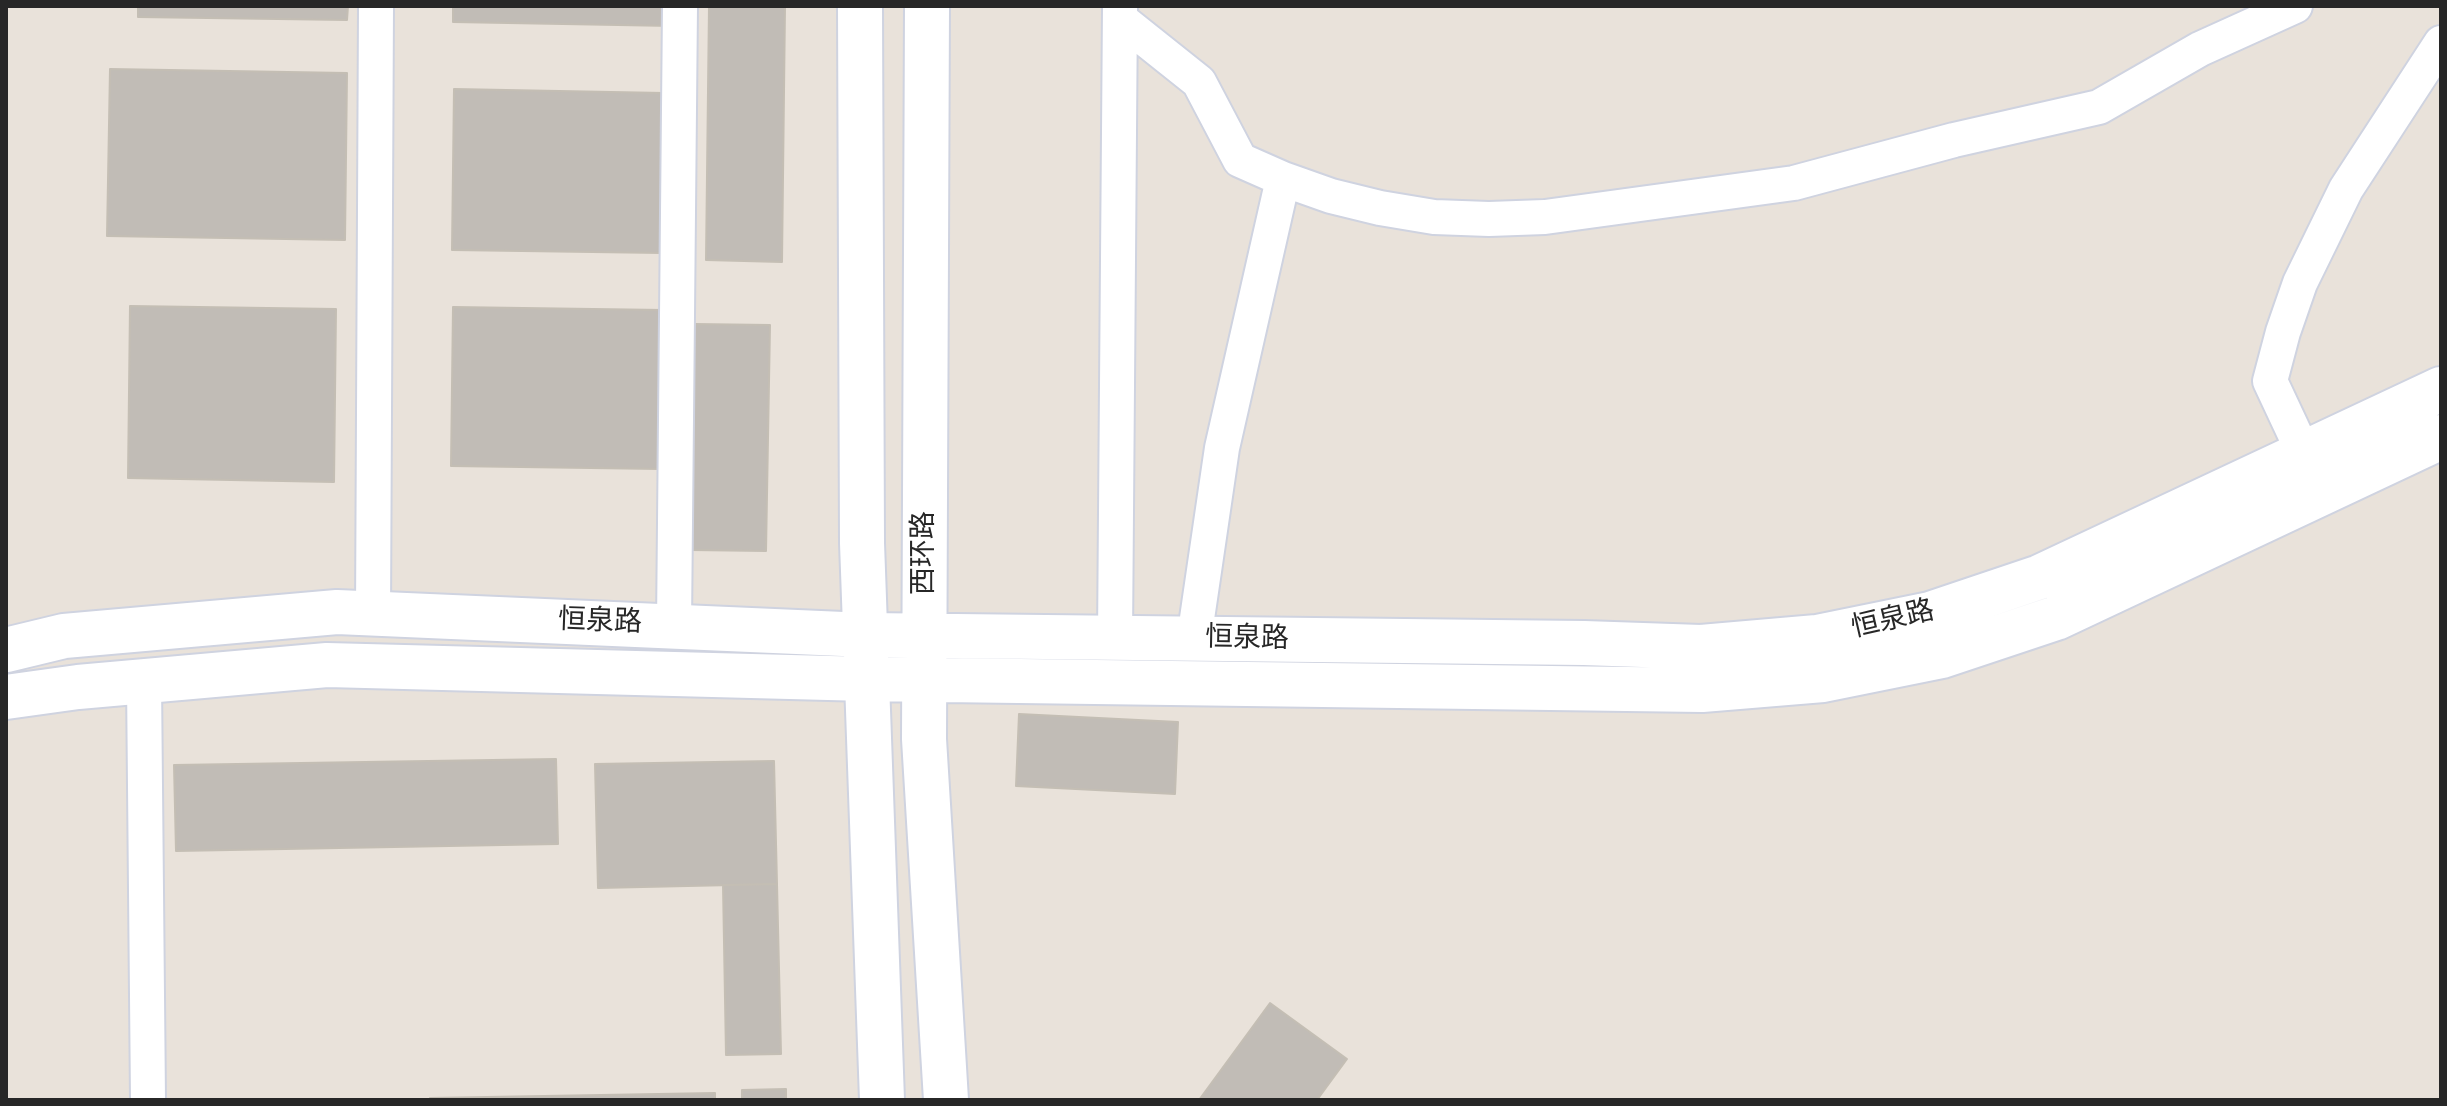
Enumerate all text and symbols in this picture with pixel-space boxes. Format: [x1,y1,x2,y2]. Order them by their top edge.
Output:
street label: 西环路 [908,511,942,595]
street label: 恒泉路 [1848,594,1938,646]
street label: 恒泉路 [557,604,643,640]
street label: 恒泉路 [1205,621,1289,657]

